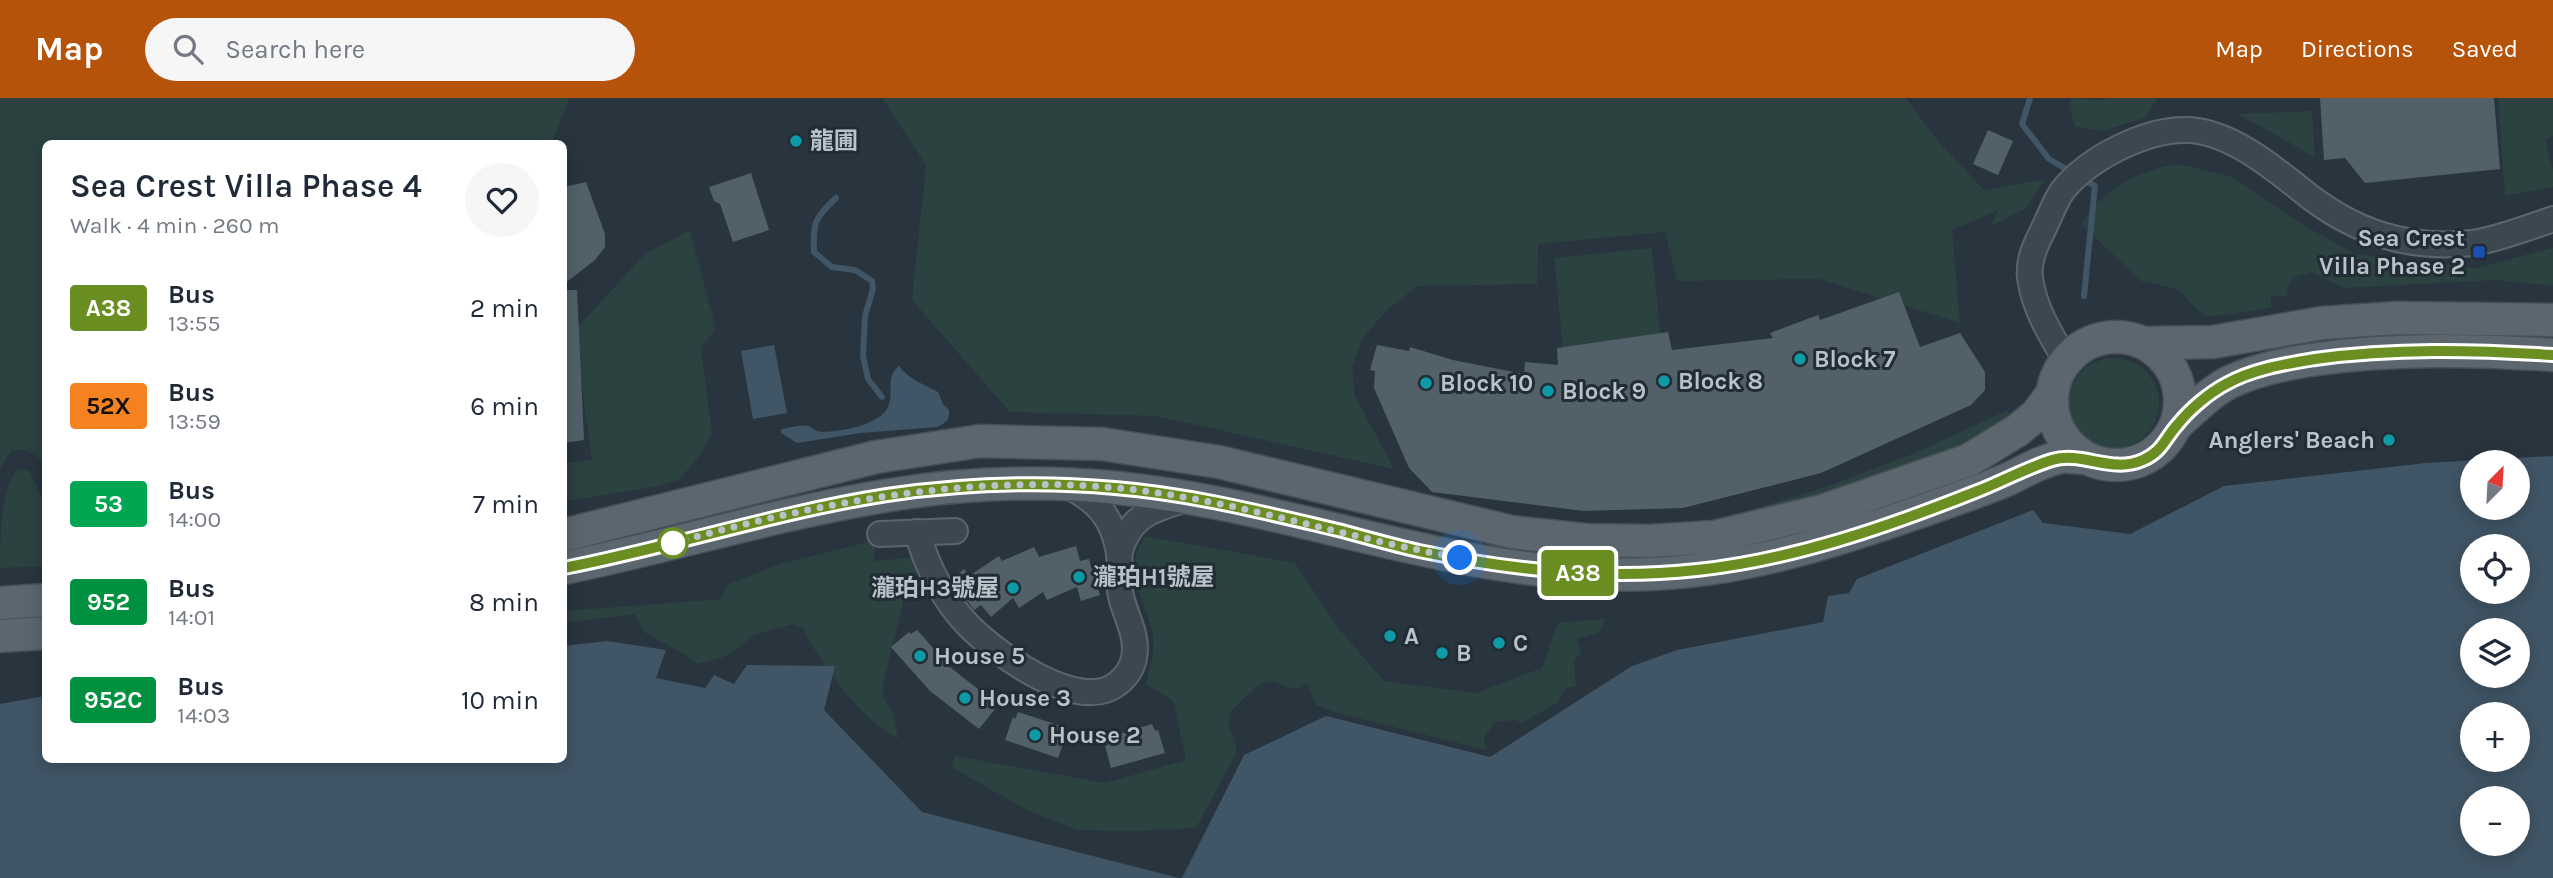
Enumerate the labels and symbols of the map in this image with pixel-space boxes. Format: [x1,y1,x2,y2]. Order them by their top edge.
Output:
place label: 龍圃 [810,127,858,155]
marker: 龍圃 [788,133,804,149]
place label: Sea Crest Villa Phase 2 [2319,224,2465,280]
marker: Sea Crest Villa Phase 2 [2471,244,2487,260]
place label: Block 7 [1814,345,1895,373]
marker: Block 7 [1792,351,1808,367]
place label: Block 8 [1678,367,1763,395]
place label: Block 10 [1440,369,1533,397]
marker: Block 8 [1656,373,1672,389]
marker: Block 10 [1418,375,1434,391]
place label: Block 9 [1562,377,1646,405]
marker: Block 9 [1540,383,1556,399]
place label: Anglers' Beach [2209,426,2375,454]
marker: Anglers' Beach [2381,432,2397,448]
north arrow [2460,450,2530,520]
unlabelled marker [658,528,688,558]
your location [1442,540,1477,575]
line badge: A38 [1538,550,1618,596]
place label: 瀧珀H1號屋 [1093,563,1215,591]
marker: 瀧珀H1號屋 [1071,569,1087,585]
place label: 瀧珀H3號屋 [871,574,999,602]
marker: 瀧珀H3號屋 [1005,580,1021,596]
place label: A [1404,622,1419,650]
marker: A [1382,628,1398,644]
place label: C [1513,629,1528,657]
marker: C [1491,635,1507,651]
place label: B [1456,639,1472,667]
place label: House 5 [934,642,1025,670]
marker: B [1434,645,1450,661]
marker: House 5 [912,648,928,664]
place label: House 3 [979,684,1071,712]
marker: House 3 [957,690,973,706]
place label: House 2 [1049,721,1141,749]
marker: House 2 [1027,727,1043,743]

